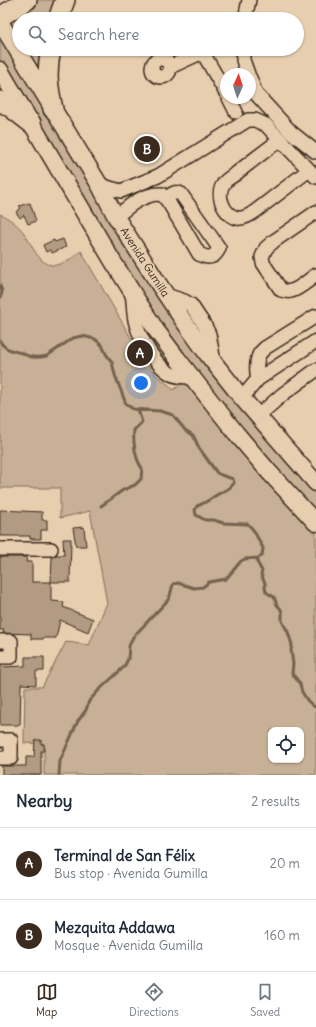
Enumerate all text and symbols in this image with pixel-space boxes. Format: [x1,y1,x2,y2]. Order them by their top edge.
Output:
search box [12,12,304,56]
icon: search [26,23,48,45]
text: Search here [58,25,139,44]
north arrow [220,68,256,104]
pin: B [134,134,160,164]
street label: Avenida Gumilla [117,225,173,299]
pin: A [127,338,153,368]
your location [131,373,151,393]
map controls [268,727,304,763]
button: locate [268,727,304,763]
text: Nearby [16,790,72,812]
text: 2 results [251,793,300,810]
text: Terminal de San Félix [54,846,195,865]
text: A [25,855,33,872]
text: 20 m [270,855,300,872]
text: Bus stop · Avenida Gumilla [54,865,208,882]
text: Mezquita Addawa [54,918,175,937]
text: B [25,927,33,944]
text: 160 m [264,927,300,944]
text: Mosque · Avenida Gumilla [54,937,203,954]
tab: Map [36,981,58,1019]
tab: Directions [129,981,179,1019]
tab: Saved [250,981,280,1019]

